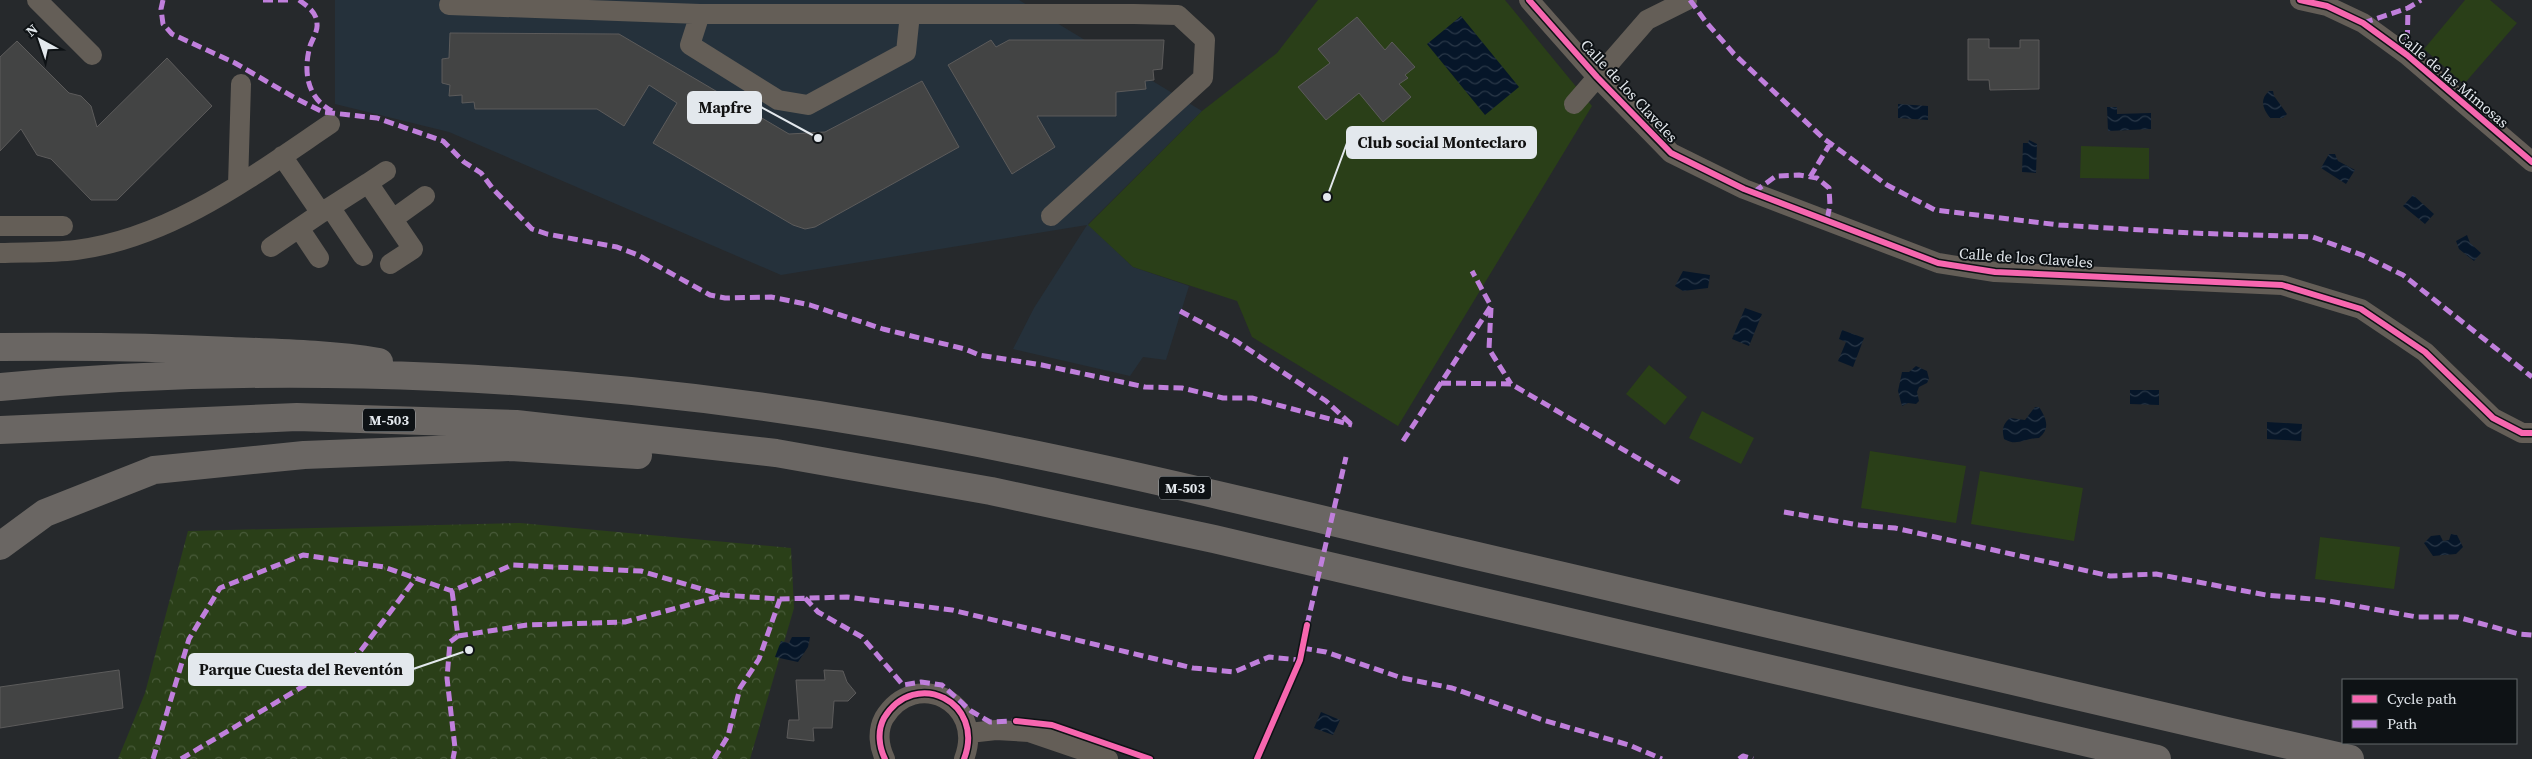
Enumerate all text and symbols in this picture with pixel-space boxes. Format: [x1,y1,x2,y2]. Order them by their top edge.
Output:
north arrow [15,15,65,65]
text: N [21,19,42,41]
street label: Calle de las Mimosas [2393,27,2513,132]
street label: Calle de los Claveles [1576,34,1683,147]
callout: Mapfre [688,92,761,123]
text: Mapfre [698,96,752,118]
callout: Club social Monteclaro [1347,127,1536,158]
text: Club social Monteclaro [1358,131,1527,153]
street label: Calle de los Claveles [1958,242,2094,273]
road number: M-503 [363,408,415,432]
road number: M-503 [1159,476,1211,499]
callout: Parque Cuesta del Reventón [189,654,413,685]
text: Parque Cuesta del Reventón [199,658,403,680]
legend [2342,679,2517,744]
text: Cycle path [2387,688,2457,709]
text: Path [2387,713,2417,734]

